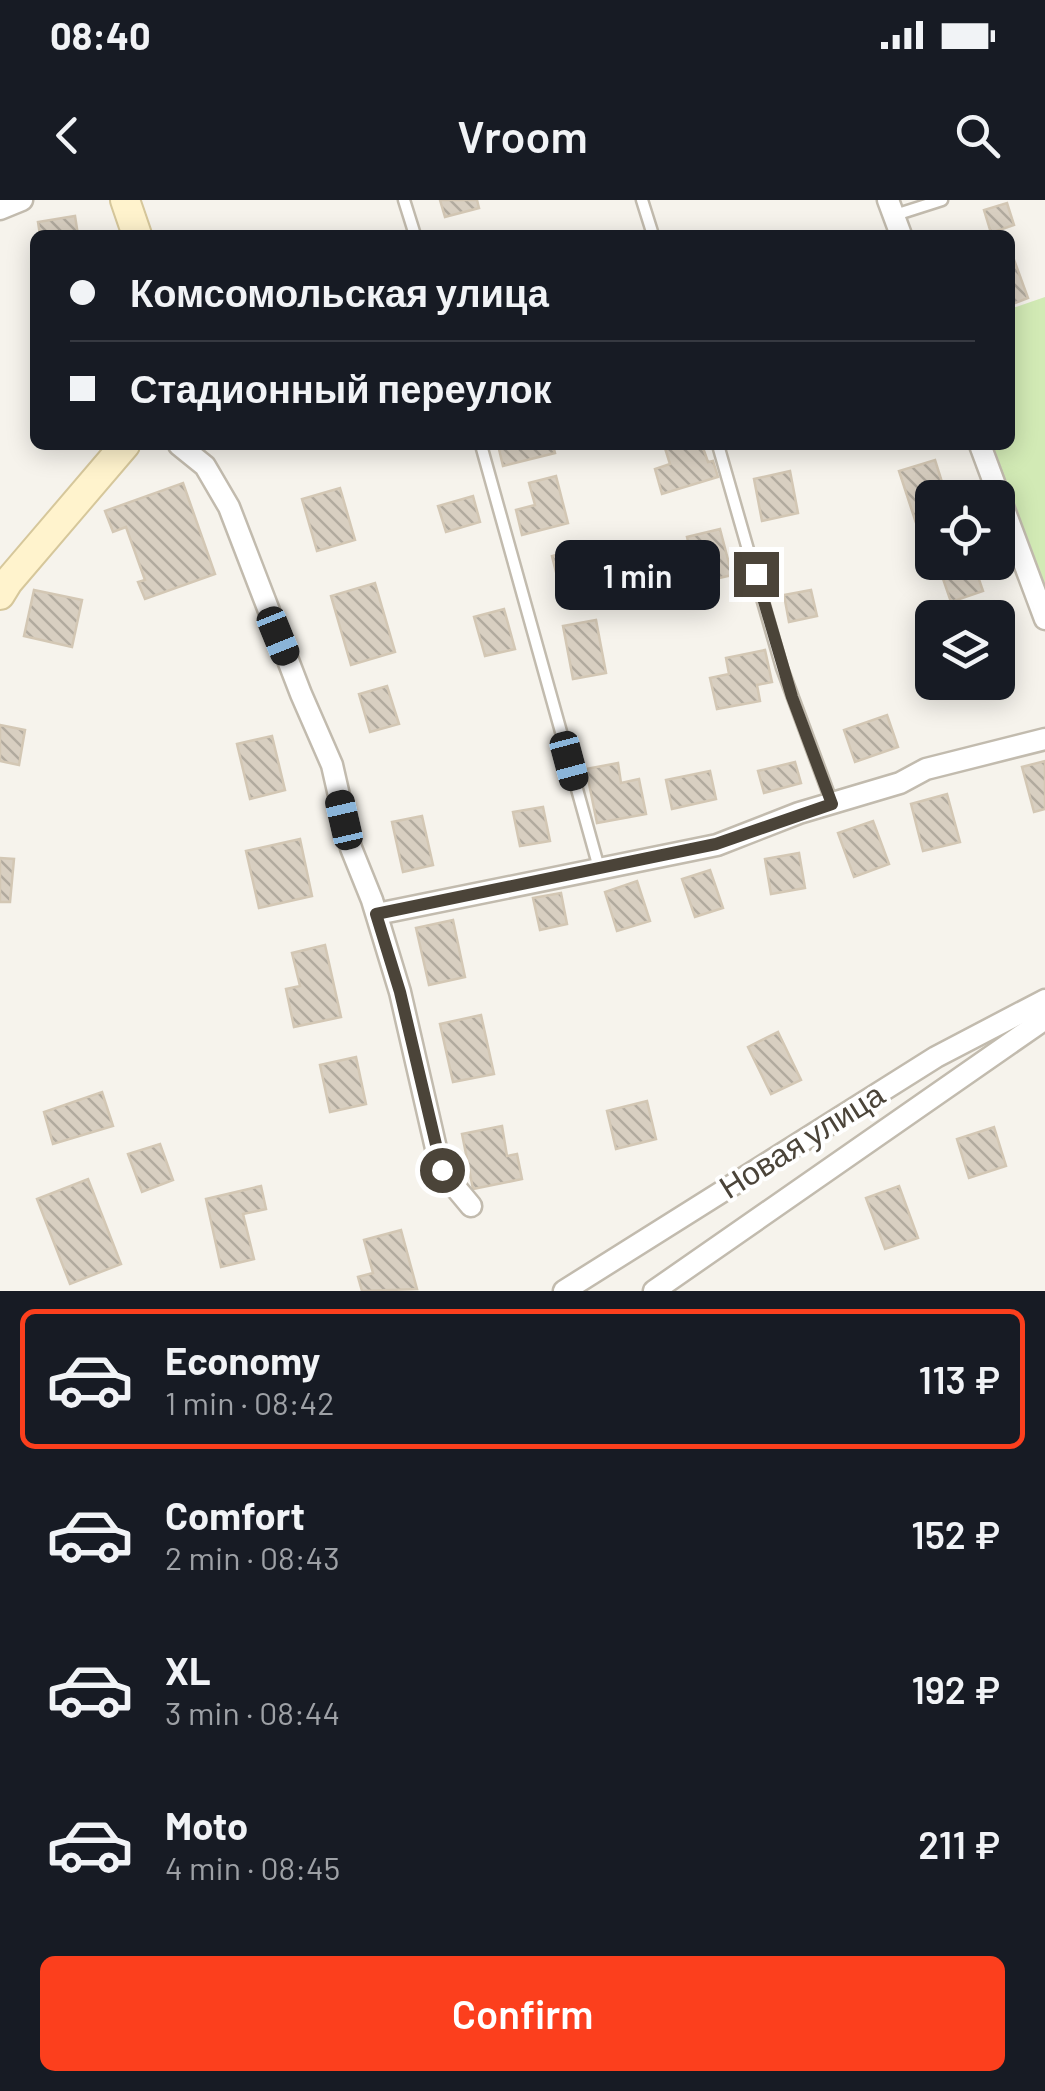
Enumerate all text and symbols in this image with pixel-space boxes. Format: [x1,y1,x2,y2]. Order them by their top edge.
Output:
text: 08:40 [50,12,151,58]
icon: back [40,108,95,163]
text: Vroom [457,108,588,162]
icon: search [950,108,1005,163]
text: Комсомольская улица [130,269,549,315]
text: Стадионный переулок [130,365,552,411]
map controls [915,480,1015,700]
button: locate [915,480,1015,580]
callout: 1 min [556,539,721,609]
route end [734,552,779,597]
text: 1 min [603,556,672,594]
button: layers [915,600,1015,700]
car [253,603,303,669]
car [547,728,591,794]
car [323,787,365,853]
street label: Новая улица [712,1074,891,1206]
route start [420,1148,465,1193]
icon: car [45,1334,135,1424]
text: Economy [165,1337,320,1383]
text: 113 ₽ [919,1356,1000,1402]
text: 1 min · 08:42 [165,1383,334,1421]
icon: car [45,1489,135,1579]
text: Comfort [165,1492,305,1538]
text: 152 ₽ [911,1511,1000,1557]
text: 2 min · 08:43 [165,1538,340,1576]
icon: car [45,1644,135,1734]
text: XL [165,1647,211,1693]
text: 192 ₽ [911,1666,1000,1712]
text: 3 min · 08:44 [165,1693,340,1731]
icon: car [45,1799,135,1889]
text: Moto [165,1802,248,1848]
text: 211 ₽ [918,1821,1000,1867]
text: 4 min · 08:45 [165,1848,340,1886]
button: Confirm [40,1956,1005,2071]

